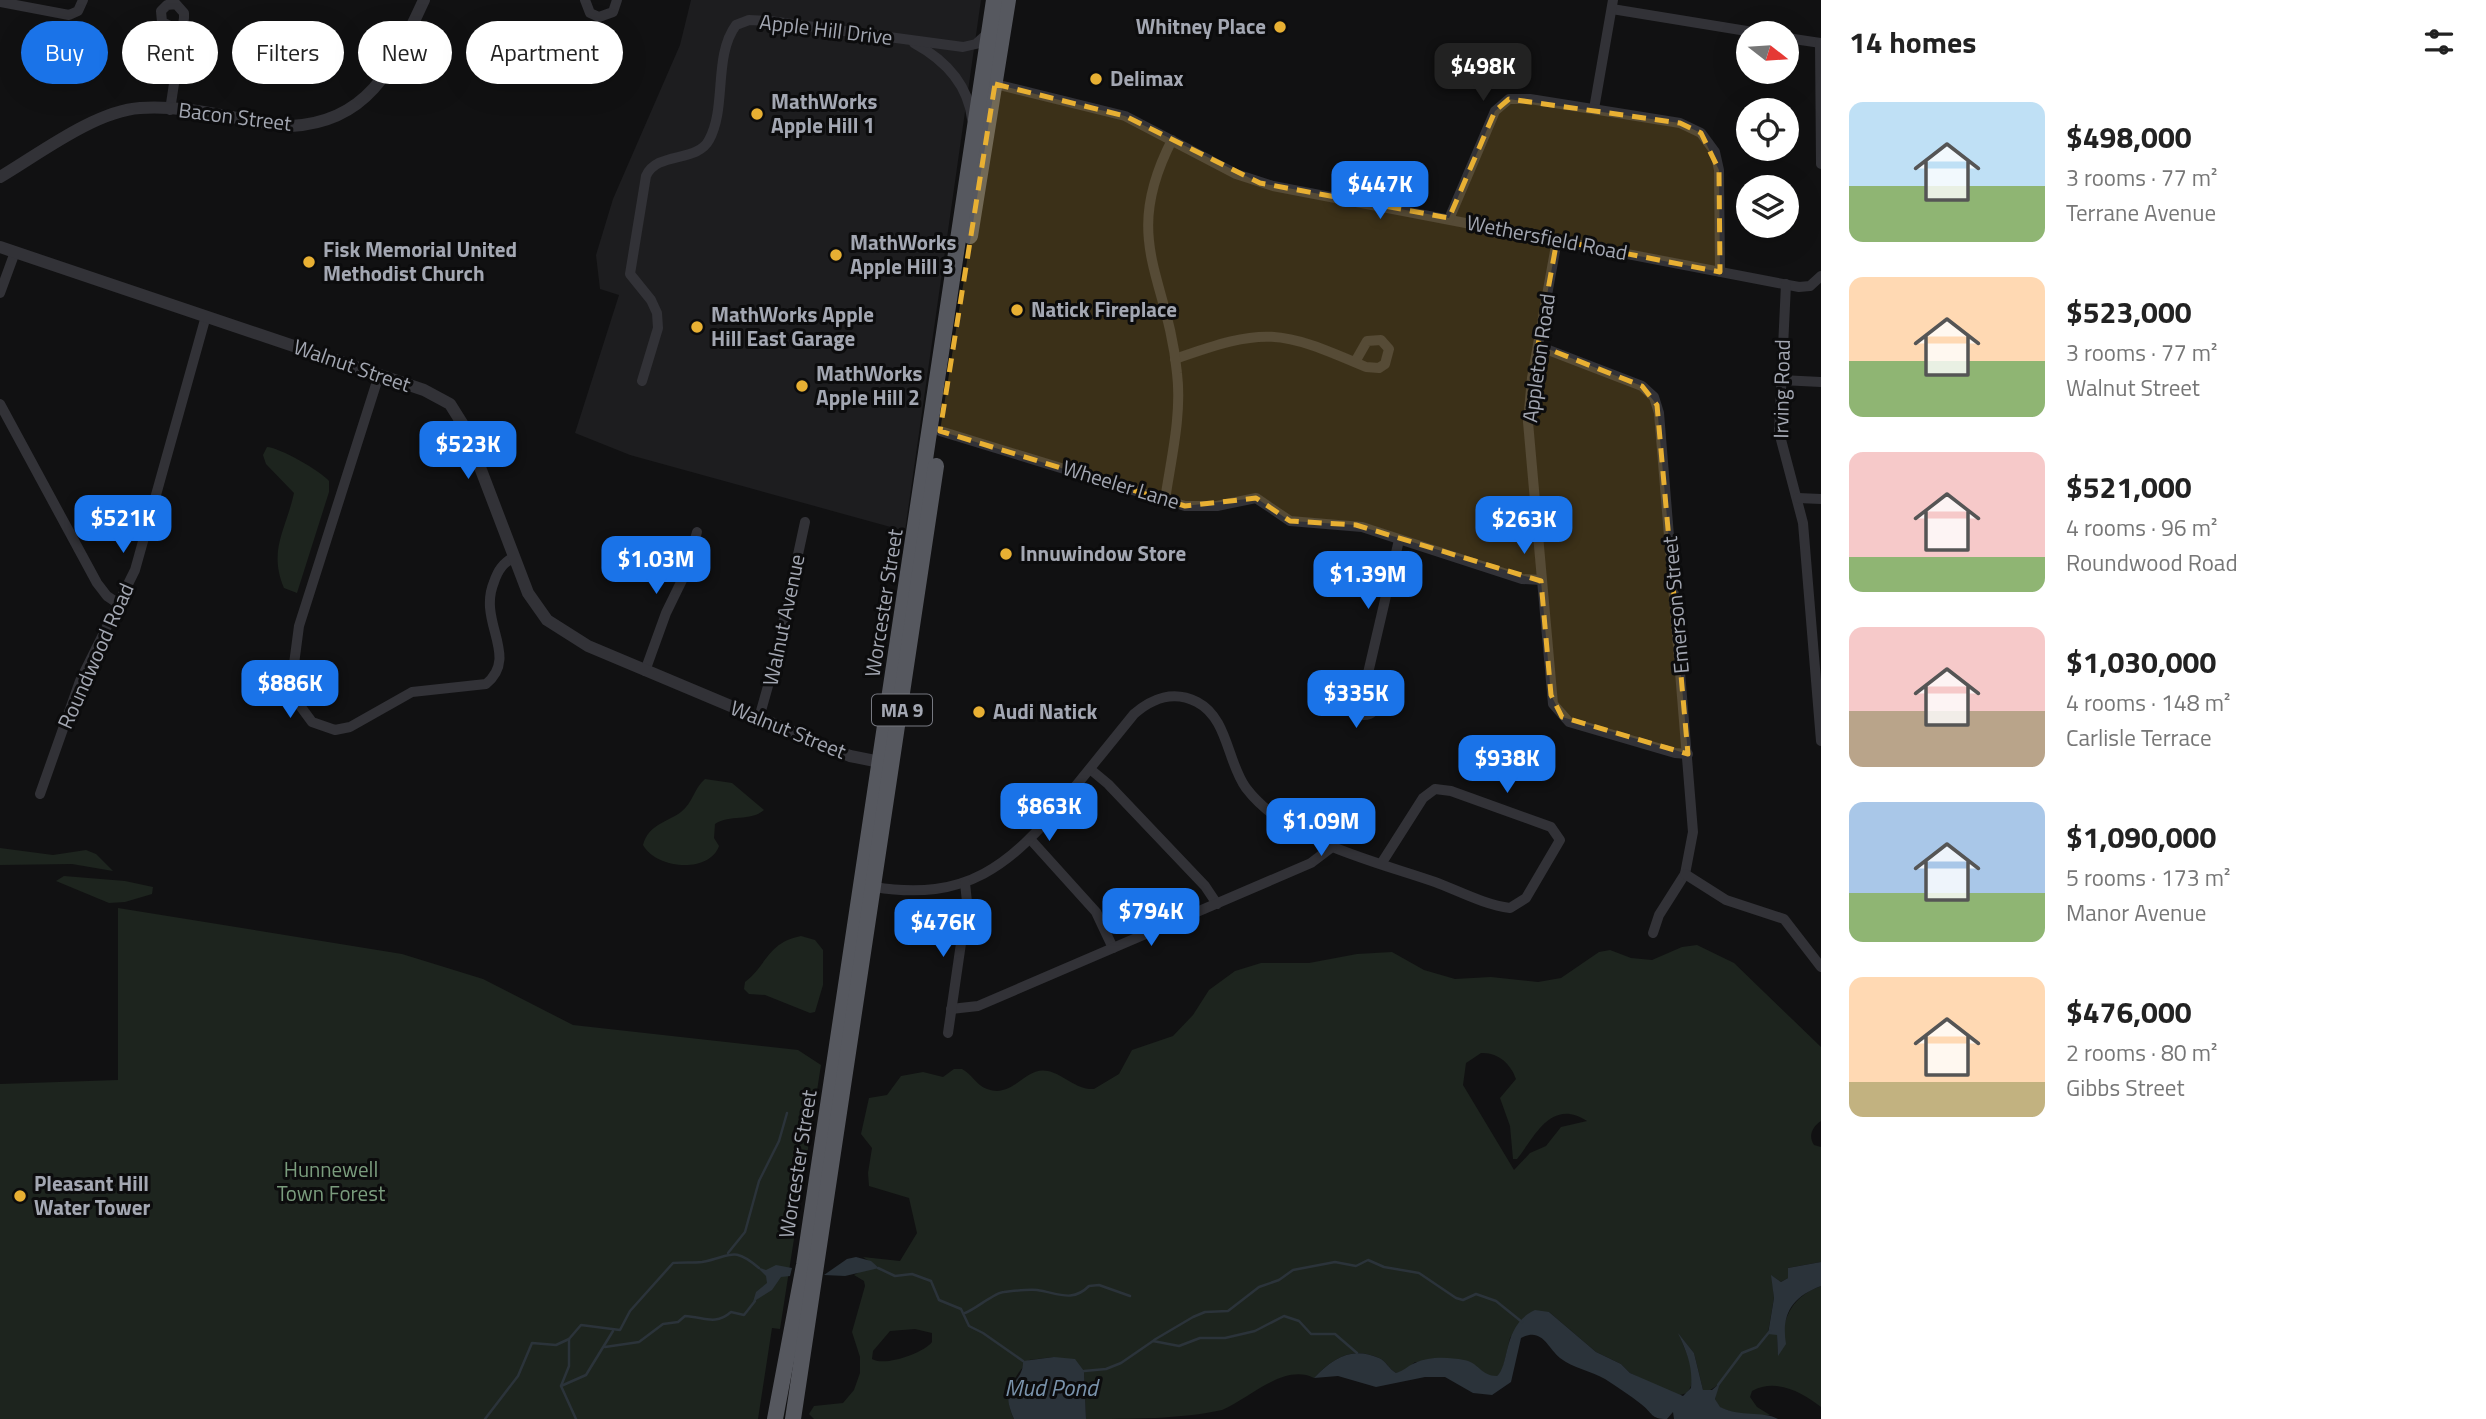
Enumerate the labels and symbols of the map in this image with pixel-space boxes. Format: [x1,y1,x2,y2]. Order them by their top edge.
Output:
street label: Apple Hill Drive [758,5,894,53]
place label: Whitney Place [1136,10,1266,42]
marker: Whitney Place [1272,19,1288,35]
north arrow [1736,21,1799,84]
pin: $498K [1434,43,1532,103]
place label: Delimax [1110,62,1184,94]
marker: Delimax [1088,71,1104,87]
place label: MathWorks Apple Hill 1 [771,85,878,141]
street label: Bacon Street [177,93,294,139]
marker: MathWorks Apple Hill 1 [749,106,765,122]
pin: $447K [1331,162,1429,221]
street label: Wethersfield Road [1464,206,1630,268]
place label: MathWorks Apple Hill 3 [850,226,957,282]
place label: Fisk Memorial United Methodist Church [323,233,517,289]
marker: MathWorks Apple Hill 3 [828,247,844,263]
marker: Fisk Memorial United Methodist Church [301,254,317,270]
street label: Appleton Road [1513,291,1563,424]
place label: Natick Fireplace [1031,293,1177,325]
place label: MathWorks Apple Hill East Garage [711,298,874,354]
marker: Natick Fireplace [1009,302,1025,318]
marker: MathWorks Apple Hill East Garage [689,319,705,335]
street label: Walnut Street [289,330,416,400]
street label: Irving Road [1764,339,1798,439]
place label: MathWorks Apple Hill 2 [816,357,923,413]
marker: MathWorks Apple Hill 2 [794,378,810,394]
pin: $523K [419,421,517,481]
street label: Wheeler Lane [1059,451,1184,517]
pin: $521K [74,496,172,555]
pin: $263K [1475,496,1573,556]
street label: Worcester Street [855,526,911,679]
street label: Emerson Street [1653,534,1697,675]
pin: $1.03M [599,536,713,596]
place label: Innuwindow Store [1020,537,1186,569]
marker: Innuwindow Store [998,546,1014,562]
street label: Walnut Avenue [753,551,813,689]
pin: $1.39M [1311,552,1425,611]
street label: Roundwood Road [49,578,142,734]
pin: $886K [241,660,339,720]
pin: $335K [1307,670,1405,730]
street label: Walnut Street [726,691,852,767]
road number: MA 9 [872,694,932,726]
place label: Audi Natick [993,695,1098,727]
marker: Audi Natick [971,704,987,720]
pin: $938K [1458,736,1556,795]
pin: $863K [1000,784,1098,843]
pin: $1.09M [1264,798,1378,858]
pin: $794K [1102,888,1200,948]
pin: $476K [894,900,992,959]
street label: Worcester Street [769,1087,825,1240]
park label: Hunnewell Town Forest [277,1153,386,1209]
place label: Pleasant Hill Water Tower [34,1167,150,1223]
marker: Pleasant Hill Water Tower [12,1188,28,1204]
water label: Mud Pond [1005,1370,1100,1405]

